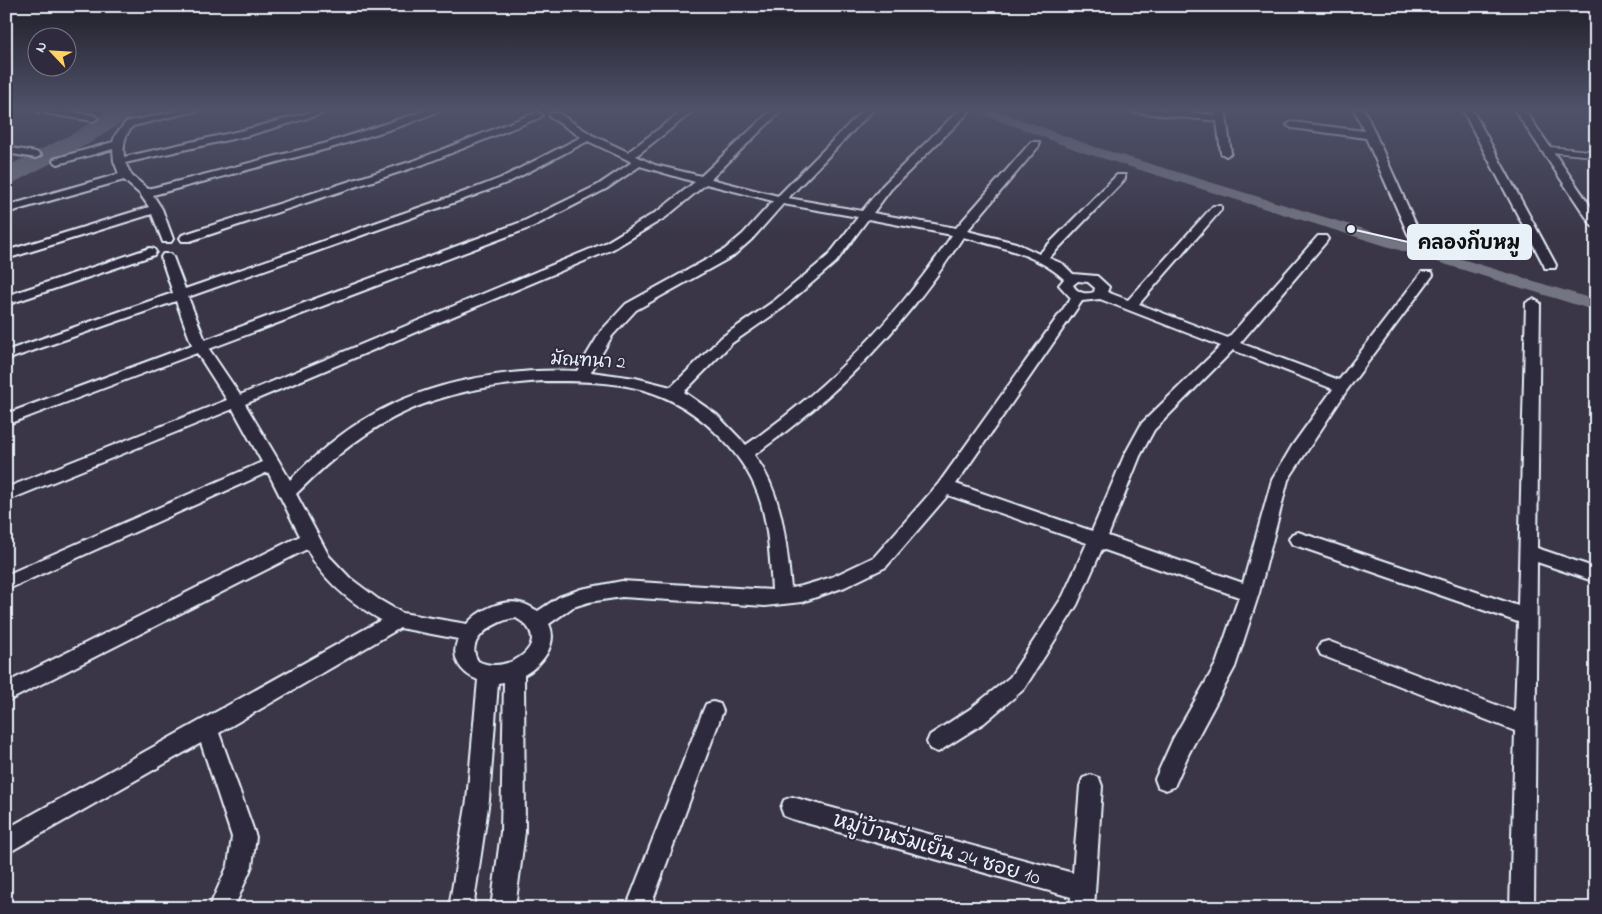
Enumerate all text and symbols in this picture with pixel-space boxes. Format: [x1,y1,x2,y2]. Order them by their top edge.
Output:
north arrow [28,28,78,78]
text: N [30,38,53,56]
callout: คลองกีบหมู [1408,225,1531,259]
text: คลองกีบหมู [1418,229,1520,258]
street label: มัณฑนา 2 [550,347,626,377]
street label: หมู่บ้านร่มเย็น 24 ซอย 10 [829,806,1044,894]

